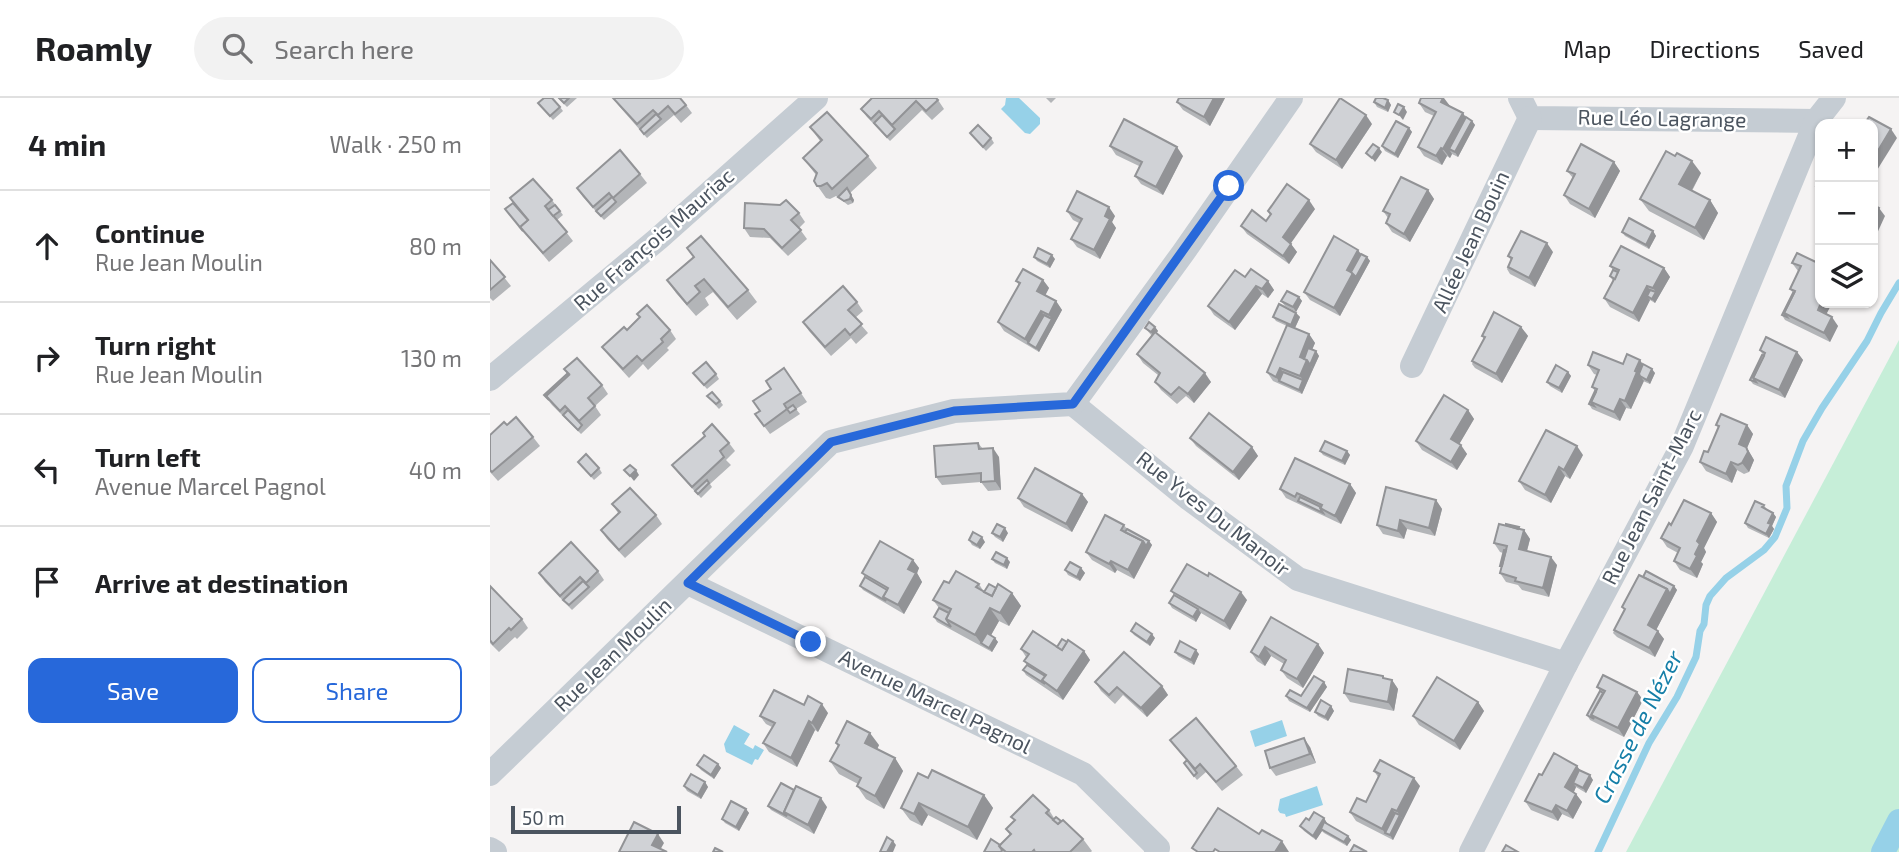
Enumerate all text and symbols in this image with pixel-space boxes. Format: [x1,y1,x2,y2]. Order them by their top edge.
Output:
search box [194,17,684,80]
text: Roamly [35,28,152,68]
icon: search [218,29,256,67]
text: Search here [274,33,414,64]
text: Map [1563,34,1611,63]
text: Directions [1649,34,1760,63]
text: Saved [1798,34,1864,63]
street label: Rue Léo Lagrange [1577,104,1747,131]
map controls [1815,119,1878,308]
button: + [1815,119,1878,182]
text: 4 min [28,126,106,162]
text: Walk · 250 m [329,130,462,158]
street label: Rue François Mauriac [568,163,739,317]
street label: Allée Jean Bouin [1426,167,1513,316]
route start [1213,170,1244,201]
button: − [1815,182,1878,245]
text: Continue [95,217,205,248]
icon: ahead [28,227,66,265]
text: 80 m [409,232,462,260]
button: layers [1815,245,1878,308]
text: Rue Jean Moulin [95,248,263,276]
text: Turn right [95,329,216,360]
icon: right [28,339,66,377]
text: 130 m [401,344,462,372]
text: Rue Jean Moulin [95,360,263,388]
street label: Rue Jean Saint-Marc [1596,404,1706,588]
text: Turn left [95,441,201,472]
street label: Rue Yves Du Manoir [1132,445,1296,581]
icon: left [28,451,66,489]
text: 40 m [409,456,462,484]
text: Avenue Marcel Pagnol [95,472,326,500]
icon: arrive [28,563,66,601]
text: Arrive at destination [95,567,348,598]
street label: Rue Jean Moulin [548,592,676,716]
route end [795,626,826,657]
street label: Avenue Marcel Pagnol [835,643,1037,758]
water label: Crasse de Nézer [1586,645,1688,808]
button: Save [28,658,238,723]
button: Share [252,658,462,723]
scale bar [511,803,681,835]
text: 50 m [522,806,565,829]

